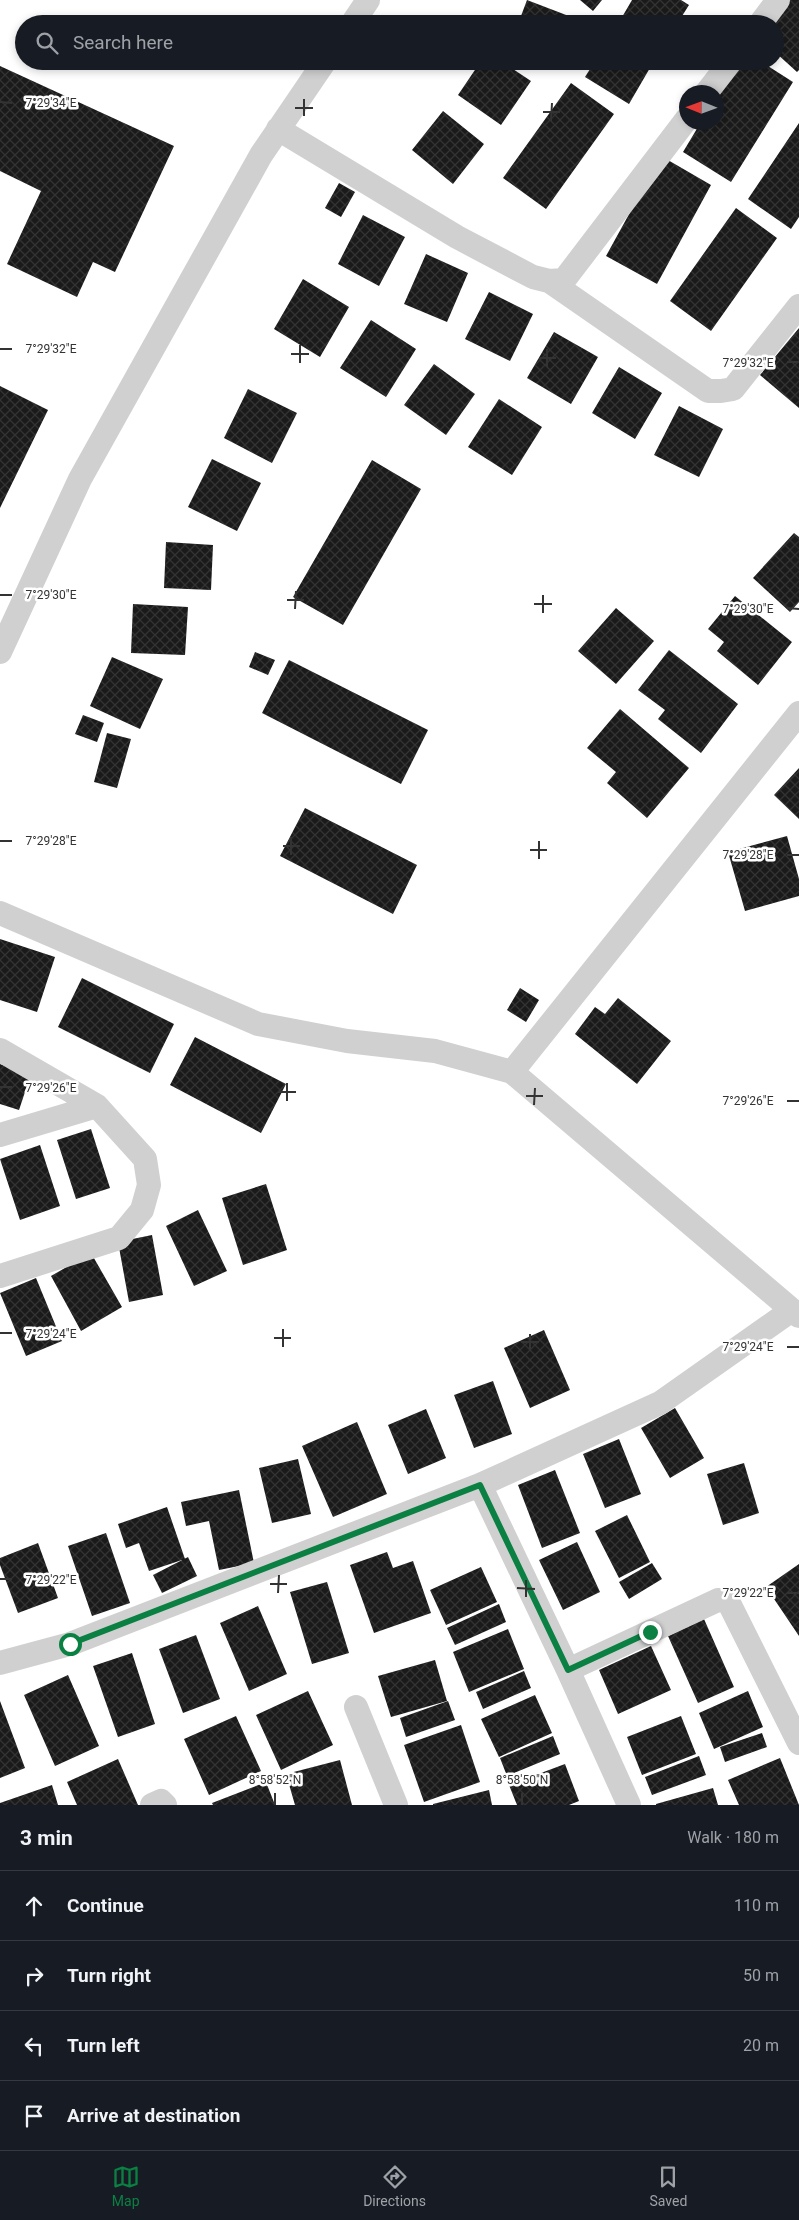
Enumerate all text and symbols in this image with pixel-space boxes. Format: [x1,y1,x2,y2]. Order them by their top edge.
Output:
search box [15,15,784,70]
icon: search [33,29,61,57]
text: Search here [73,31,173,54]
north arrow [679,85,724,130]
text: 7°29'34"E [26,96,77,110]
text: 7°29'32"E [26,342,77,356]
text: 7°29'32"E [723,356,774,370]
text: 7°29'30"E [26,588,77,602]
text: 7°29'30"E [723,602,774,616]
text: 7°29'28"E [26,834,77,848]
text: 7°29'28"E [723,848,774,862]
text: 7°29'26"E [26,1081,77,1095]
text: 7°29'26"E [723,1094,774,1108]
text: 7°29'24"E [26,1327,77,1341]
text: 7°29'24"E [723,1340,774,1354]
text: 7°29'22"E [26,1573,77,1587]
text: 7°29'22"E [723,1586,774,1600]
route end [639,1621,662,1644]
route start [59,1633,82,1656]
text: 8°58'52"N [249,1773,301,1787]
text: 8°58'50"N [496,1773,548,1787]
text: 3 min [20,1826,73,1850]
text: Walk · 180 m [687,1828,779,1847]
icon: ahead [20,1892,48,1920]
text: Continue [67,1894,144,1917]
text: 110 m [734,1896,779,1915]
icon: right [20,1962,48,1990]
text: Turn right [67,1964,151,1987]
text: 50 m [743,1966,779,1985]
icon: left [20,2032,48,2060]
text: Turn left [67,2034,140,2057]
text: 20 m [743,2036,779,2055]
icon: arrive [20,2102,48,2130]
text: Arrive at destination [67,2104,240,2127]
tab: Map [112,2163,140,2209]
tab: Directions [363,2163,426,2209]
tab: Saved [649,2163,687,2209]

